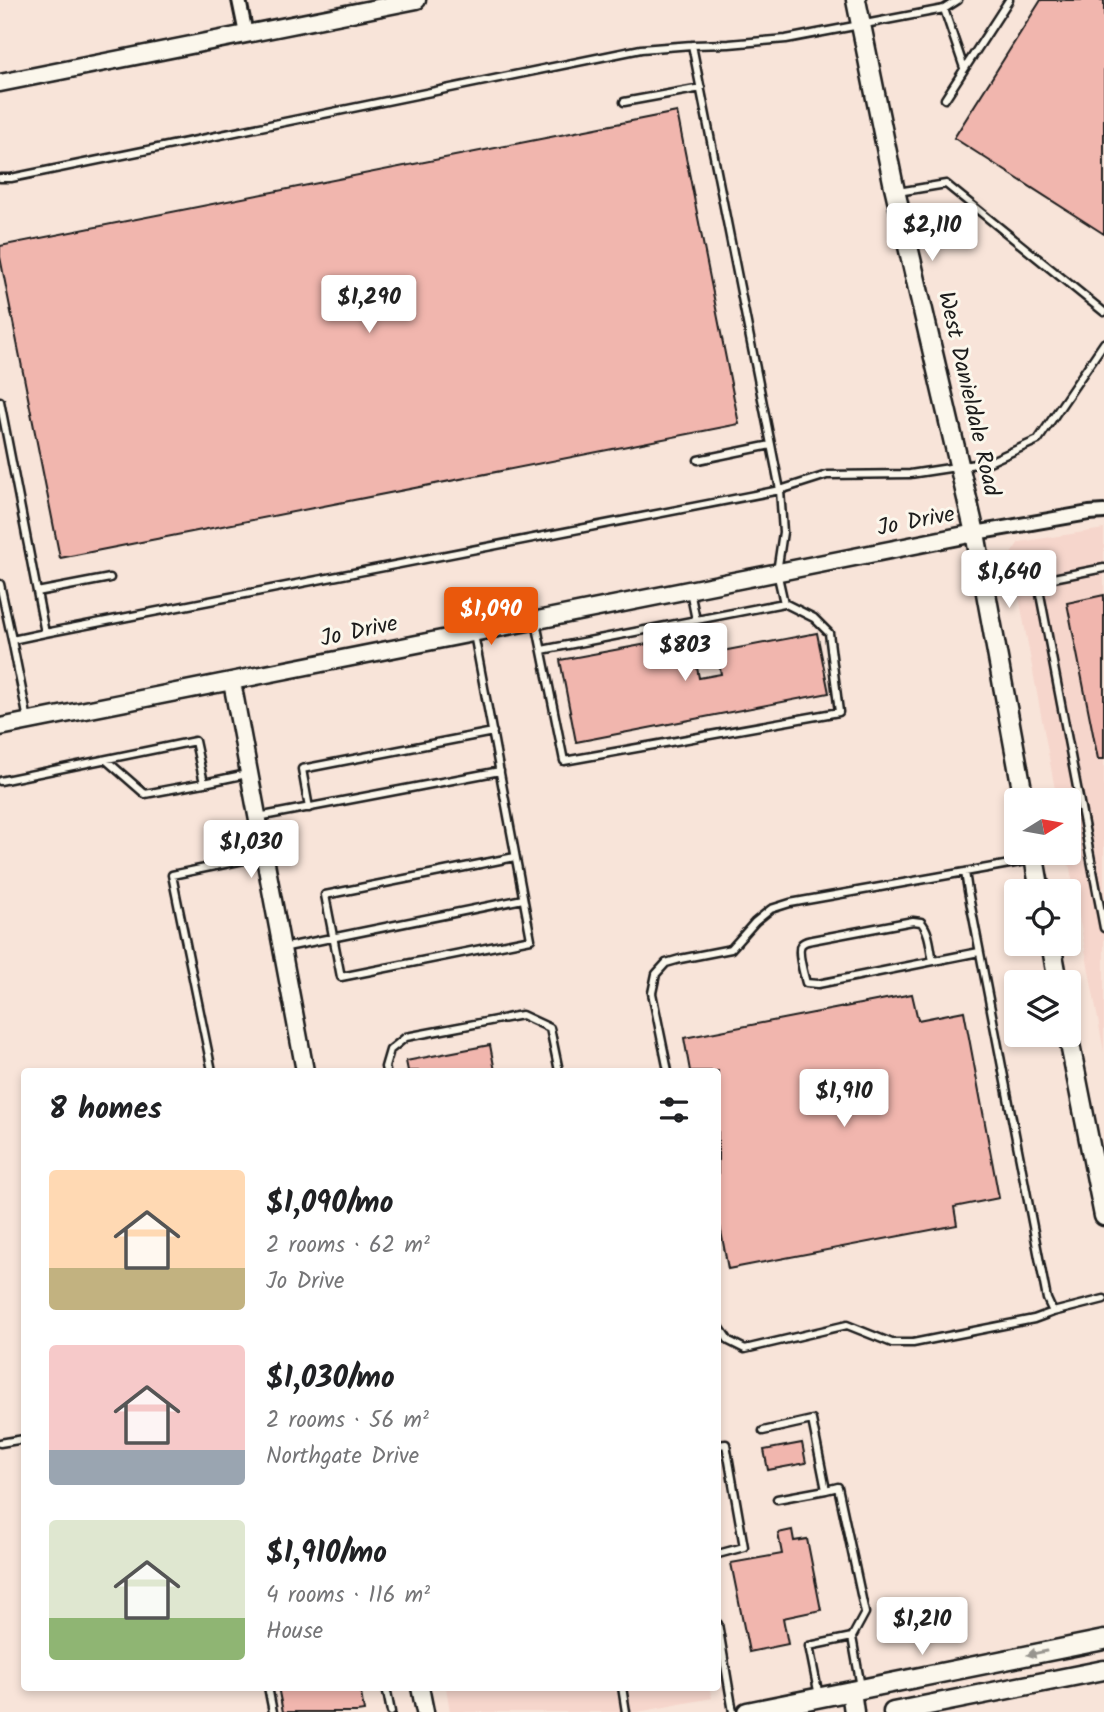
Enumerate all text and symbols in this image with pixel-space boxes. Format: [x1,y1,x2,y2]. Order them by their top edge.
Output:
pin: $2,110 [875,204,989,263]
text: $2,110 [903,208,961,244]
pin: $1,290 [312,276,426,335]
text: $1,290 [337,280,401,316]
street label: West Danieldale Road [927,288,1009,500]
street label: Jo Drive [874,497,958,547]
pin: $1,640 [952,550,1066,610]
text: $1,640 [977,555,1041,591]
pin: $1,090 [434,588,548,647]
text: $1,090 [460,592,522,628]
street label: Jo Drive [317,606,401,658]
pin: $803 [644,624,726,683]
text: $803 [659,628,711,664]
north arrow [1004,788,1082,864]
map controls [1004,788,1081,1047]
pin: $1,030 [194,820,308,880]
text: $1,030 [220,825,282,861]
button: locate [1004,879,1081,956]
button: layers [1004,970,1081,1047]
pin: $1,910 [787,1070,901,1129]
text: $1,910 [816,1074,872,1110]
text: 8 homes [49,1086,162,1134]
icon: filters [655,1091,693,1129]
text: $1,090/mo [266,1180,393,1228]
icon: home [105,1198,189,1282]
text: 2 rooms · 62 m² [266,1228,430,1264]
text: Jo Drive [266,1264,344,1300]
text: $1,030/mo [266,1355,395,1403]
icon: home [105,1373,189,1457]
text: 2 rooms · 56 m² [266,1403,429,1439]
text: Northgate Drive [266,1439,419,1475]
text: $1,910/mo [266,1530,387,1578]
icon: home [105,1548,189,1632]
text: 4 rooms · 116 m² [266,1578,430,1614]
pin: $1,210 [865,1598,979,1657]
text: $1,210 [893,1602,951,1638]
text: House [266,1614,323,1650]
one-way arrow [1026,1648,1048,1659]

